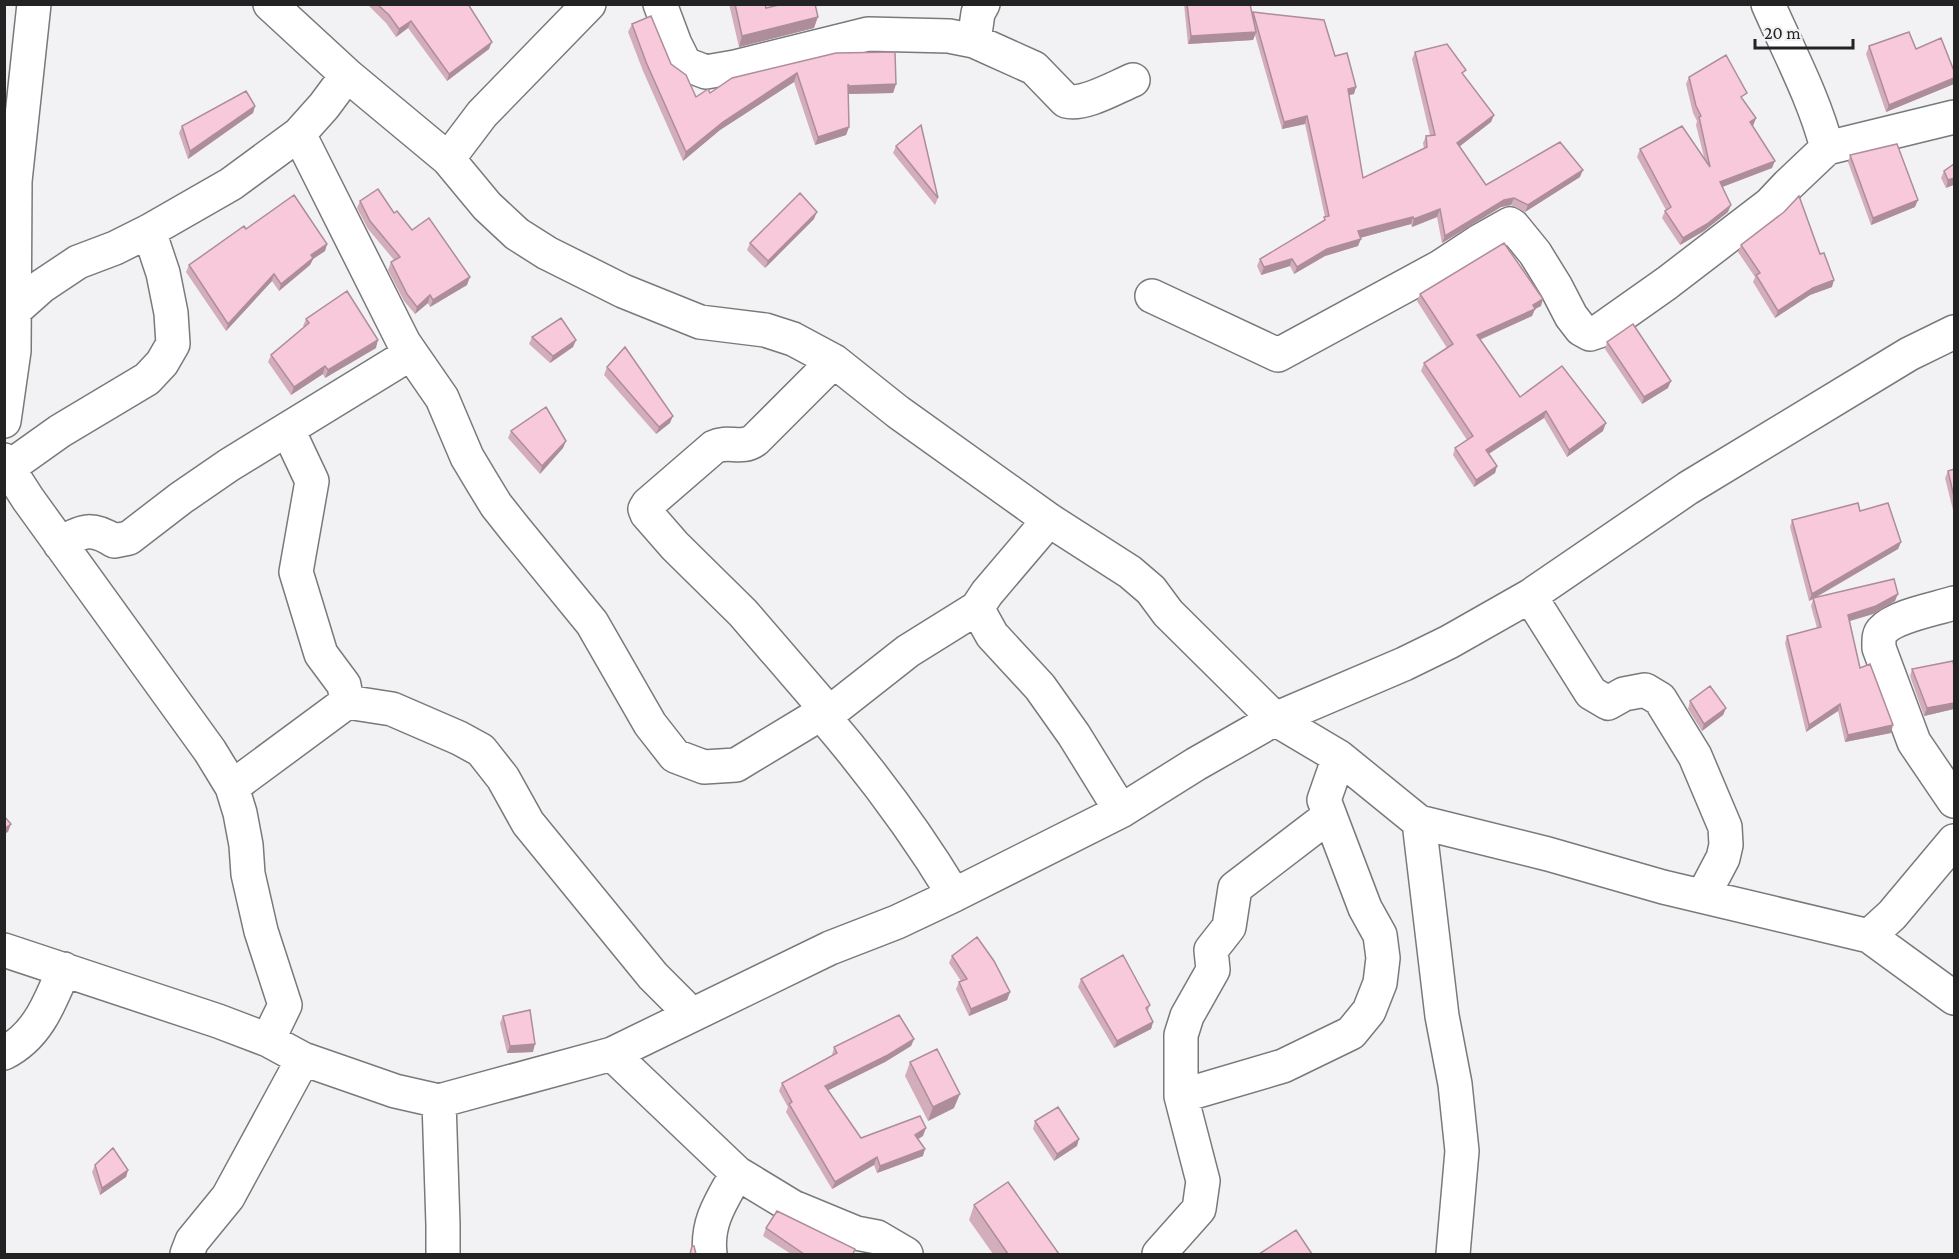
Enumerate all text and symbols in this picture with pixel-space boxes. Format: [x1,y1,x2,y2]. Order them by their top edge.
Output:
scale bar [1755,12,1852,50]
text: 20 m [1764,23,1801,43]

